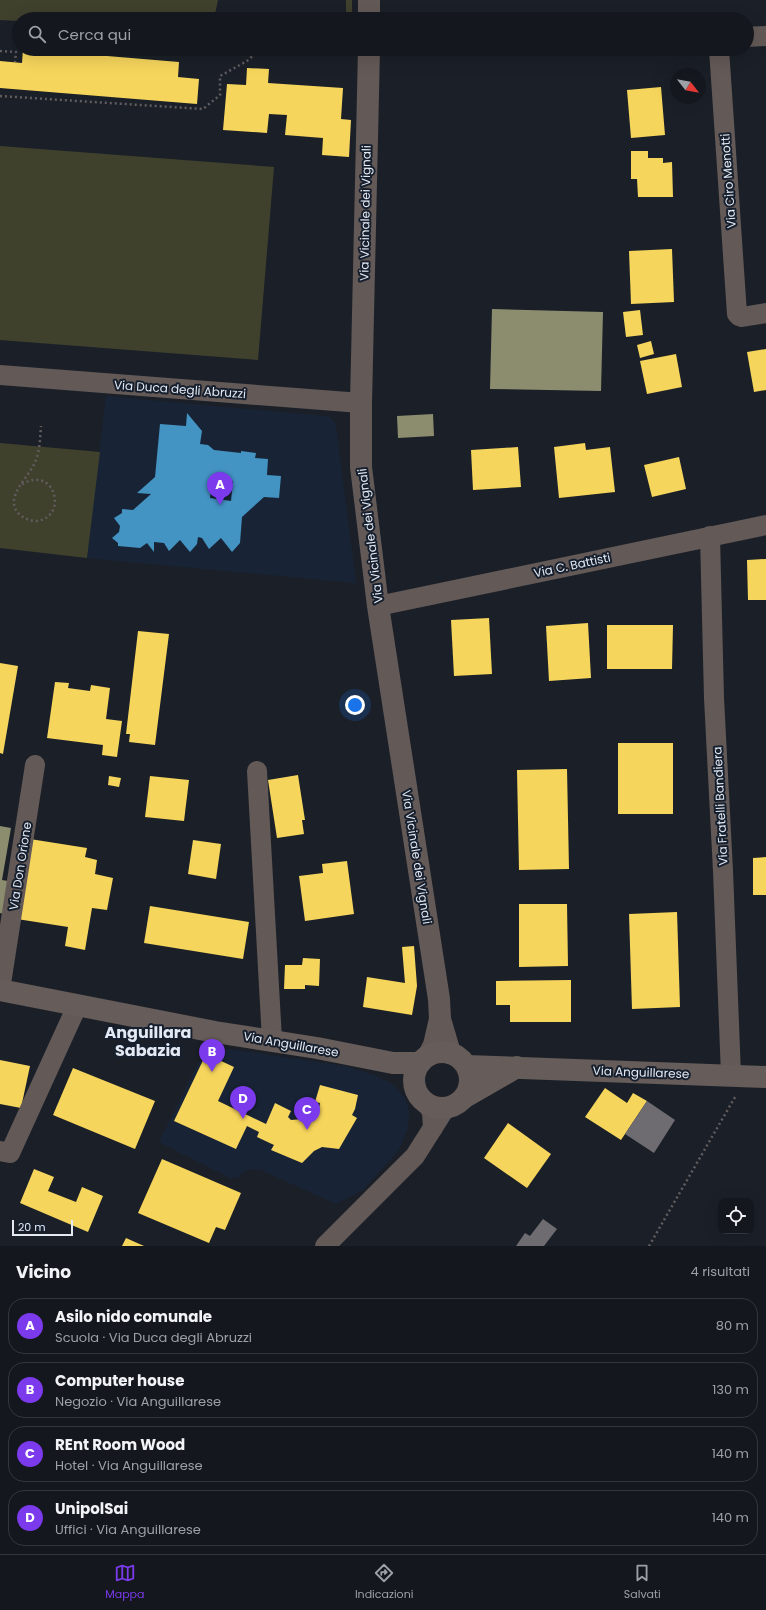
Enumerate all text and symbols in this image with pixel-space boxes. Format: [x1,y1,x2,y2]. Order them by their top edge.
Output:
search box [12,12,754,56]
icon: search [26,23,48,45]
text: Cerca qui [58,24,131,45]
north arrow [670,68,706,104]
street label: Via Ciro Menotti [716,133,740,229]
street label: Via Vicinale dei Vignali [355,145,375,281]
street label: Via Duca degli Abruzzi [113,376,247,402]
street label: Via Vicinale dei Vignali [353,468,387,604]
pin: A [207,472,233,505]
street label: Via C. Battisti [532,549,612,581]
your location [345,695,365,715]
street label: Via Fratelli Bandiera [708,746,732,866]
street label: Via Vicinale dei Vignali [398,789,436,925]
street label: Via Don Orione [5,821,35,911]
district label: Anguillara Sabazia [105,1021,191,1062]
street label: Via Anguillarese [242,1027,340,1061]
pin: B [199,1039,225,1072]
street label: Via Anguillarese [592,1062,690,1082]
pin: D [230,1086,256,1119]
pin: C [294,1097,320,1130]
map controls [718,1198,754,1234]
button: locate [718,1198,754,1234]
scale bar [12,1218,73,1237]
text: 20 m [18,1219,46,1235]
text: Vicino [16,1260,71,1284]
text: 4 risultati [691,1262,750,1281]
text: Asilo nido comunale [55,1306,212,1327]
text: A [25,1316,35,1335]
text: 80 m [716,1316,749,1335]
text: Scuola · Via Duca degli Abruzzi [55,1328,252,1347]
text: Computer house [55,1370,184,1391]
text: B [26,1380,34,1399]
text: 130 m [712,1380,749,1399]
text: Negozio · Via Anguillarese [55,1392,221,1411]
text: REnt Room Wood [55,1434,185,1455]
text: C [25,1444,35,1463]
text: 140 m [712,1444,749,1463]
text: Hotel · Via Anguillarese [55,1456,203,1475]
text: UnipolSai [55,1498,128,1519]
text: D [25,1508,35,1527]
text: 140 m [712,1508,749,1527]
text: Uffici · Via Anguillarese [55,1520,201,1539]
tab: Mappa [105,1562,144,1603]
tab: Indicazioni [355,1562,413,1603]
tab: Salvati [624,1562,661,1603]

